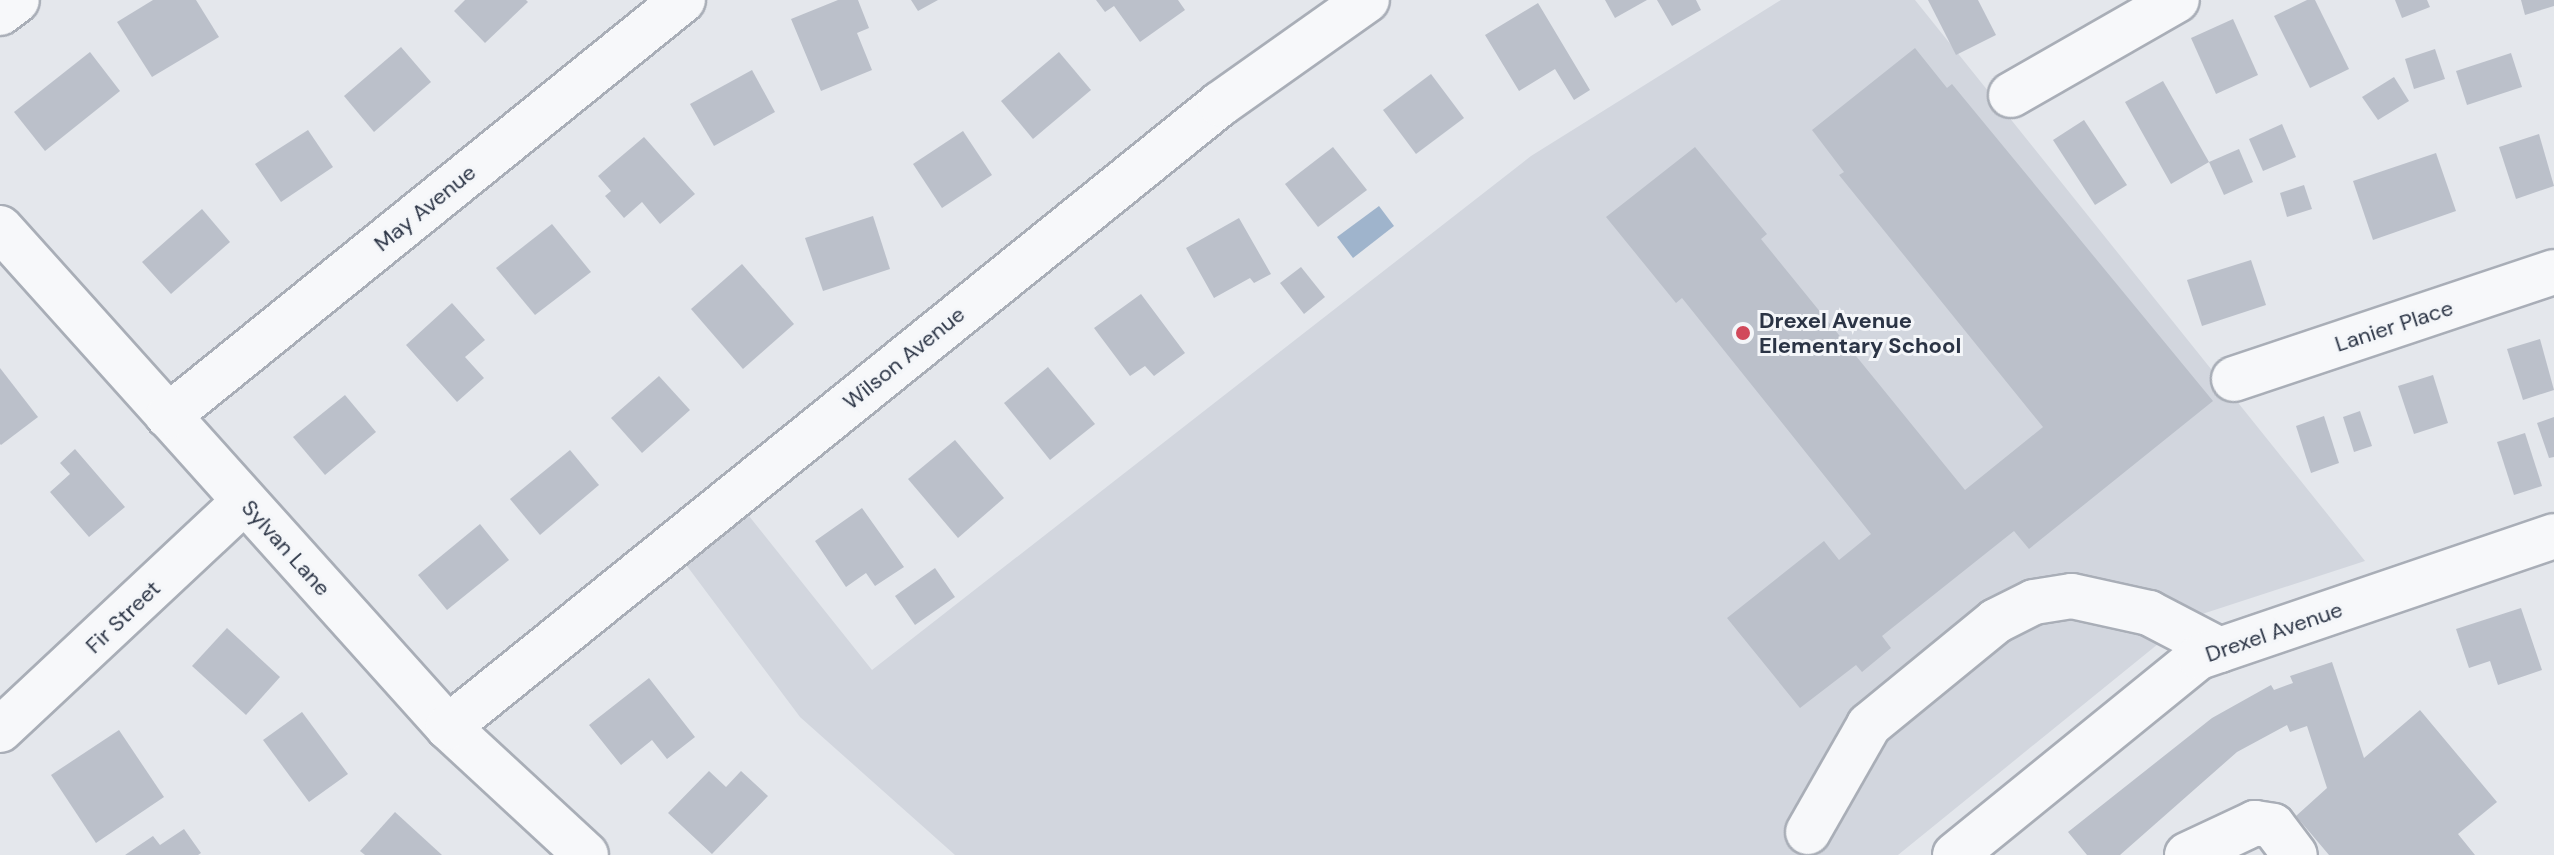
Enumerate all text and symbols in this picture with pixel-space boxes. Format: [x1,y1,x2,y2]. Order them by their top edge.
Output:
street label: May Avenue [369,159,481,257]
street label: Lanier Place [2332,294,2456,358]
street label: Wilson Avenue [838,301,970,415]
place label: Drexel Avenue Elementary School [1759,307,1961,358]
marker: Drexel Avenue Elementary School [1734,324,1752,342]
street label: Sylvan Lane [236,495,336,601]
street label: Fir Street [80,575,166,659]
street label: Drexel Avenue [2202,596,2346,668]

